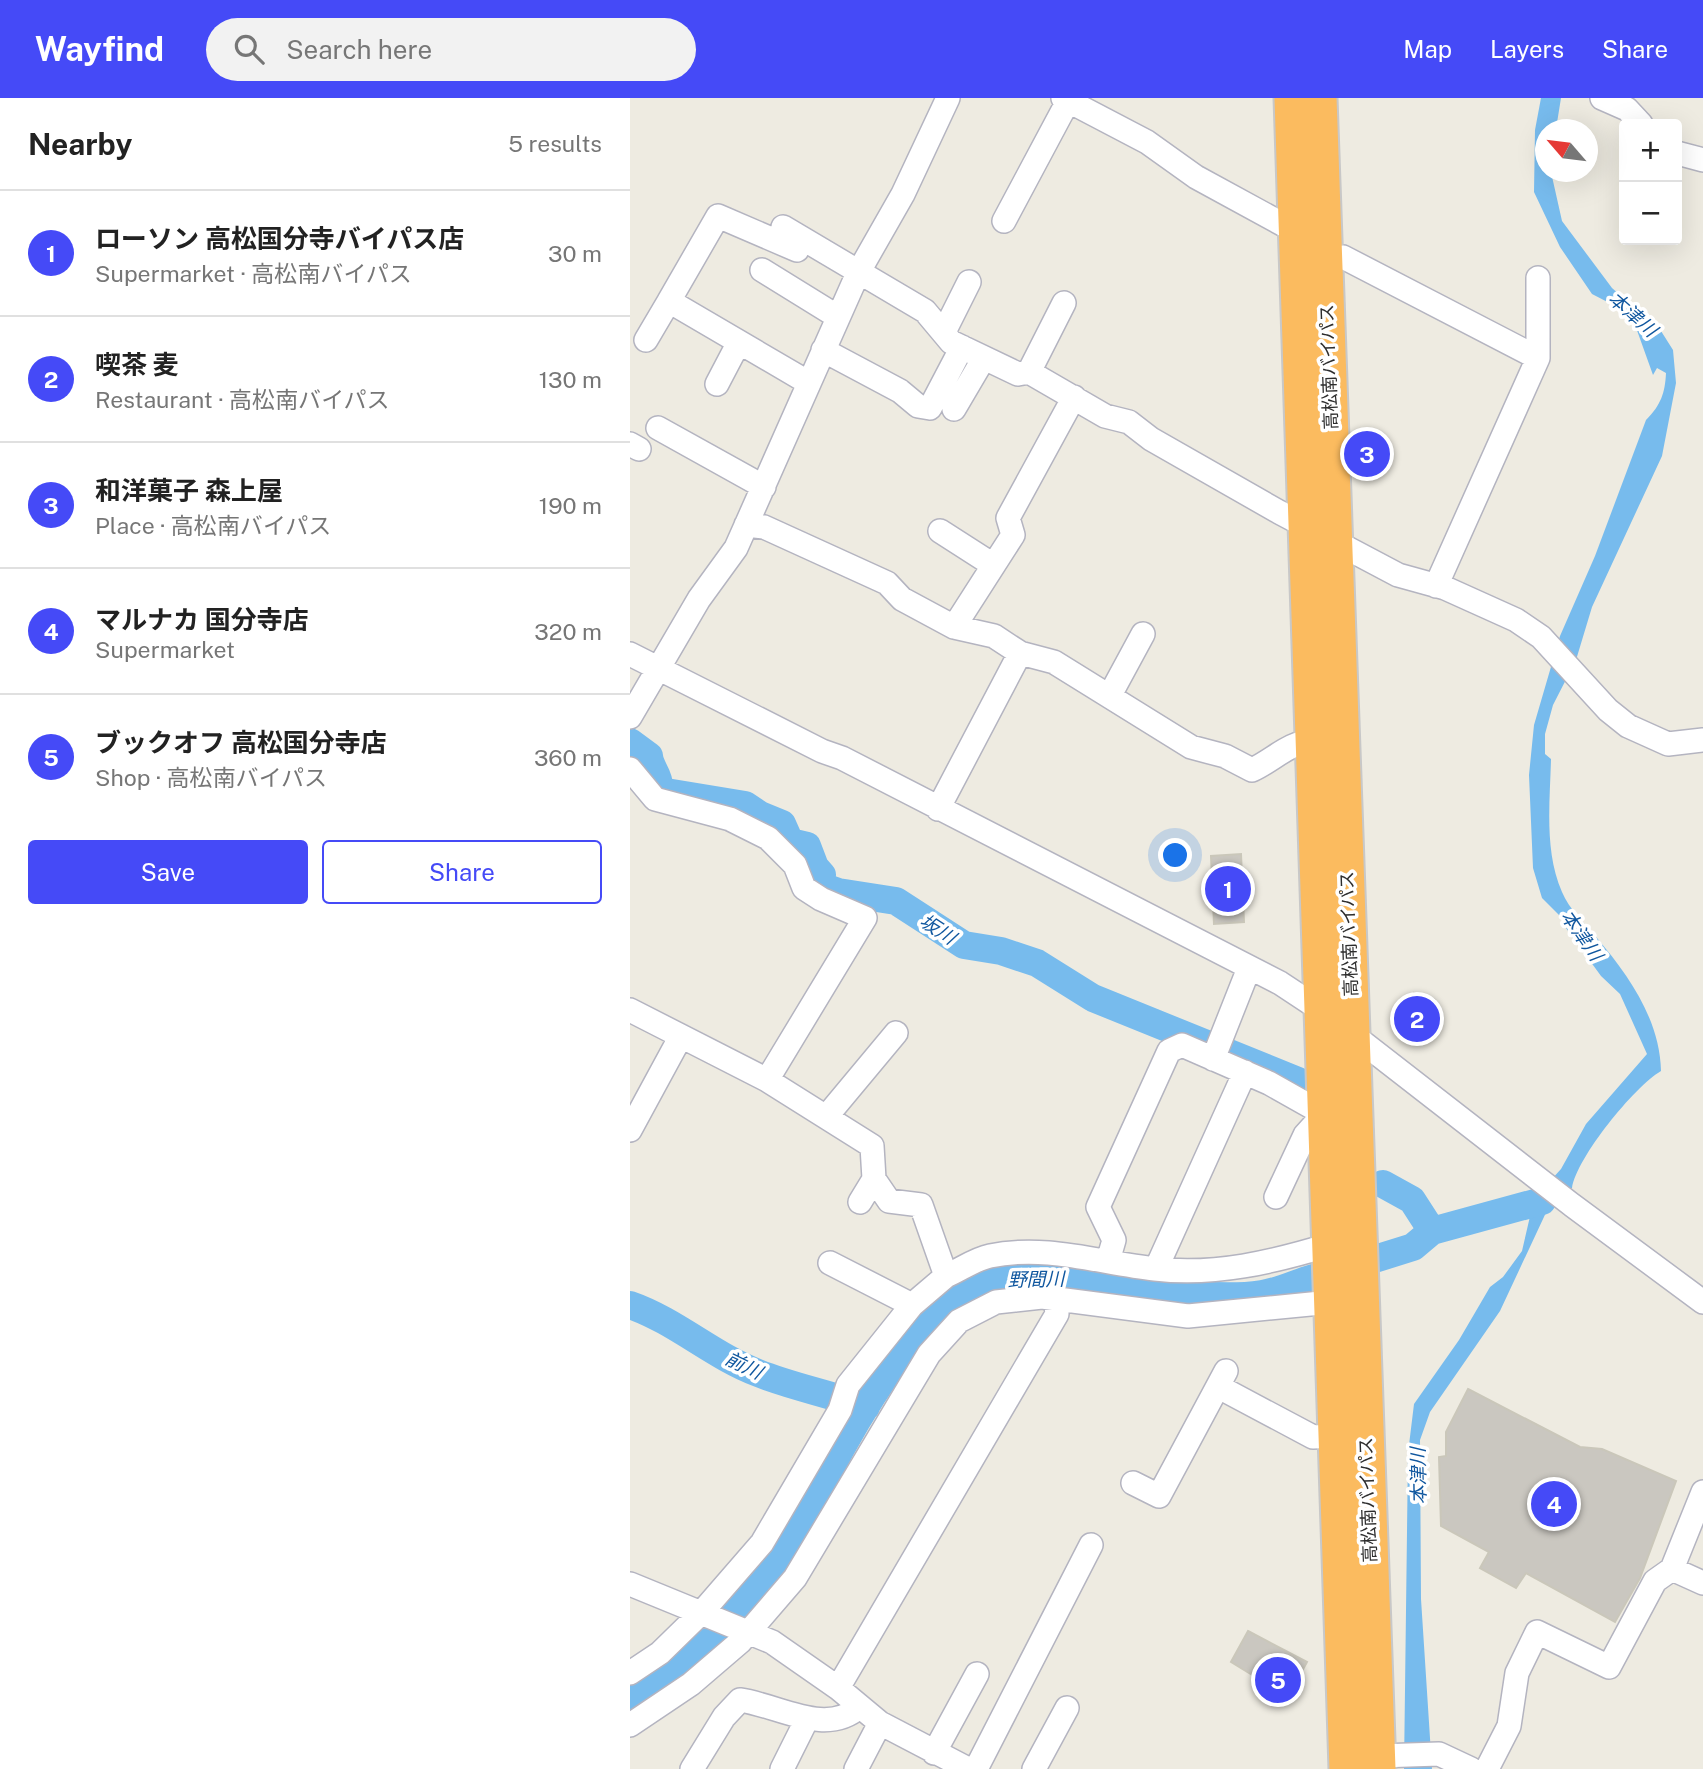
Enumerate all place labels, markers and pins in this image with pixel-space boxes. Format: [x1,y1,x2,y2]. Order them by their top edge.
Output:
pin: 3 [1344,428,1390,480]
pin: 1 [1205,863,1251,915]
pin: 2 [1394,993,1440,1045]
pin: 4 [1531,1478,1577,1530]
pin: 5 [1255,1654,1301,1706]

